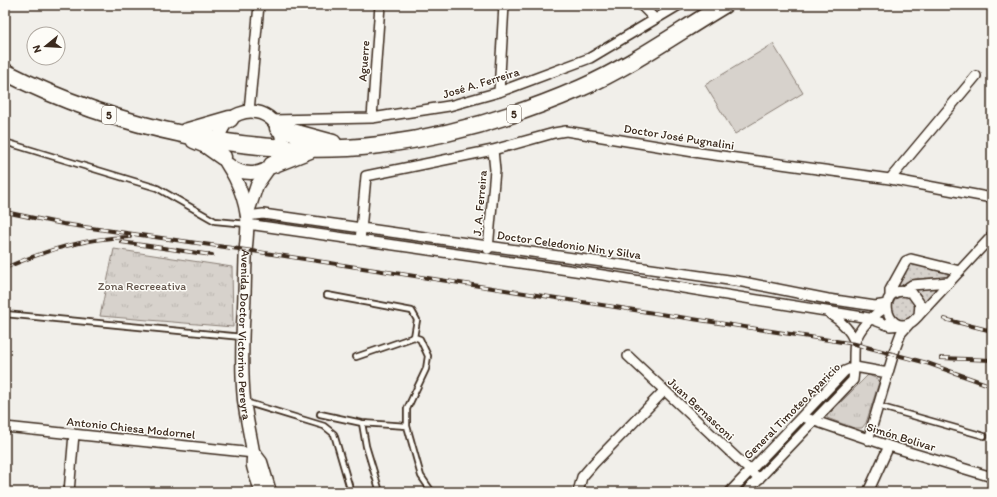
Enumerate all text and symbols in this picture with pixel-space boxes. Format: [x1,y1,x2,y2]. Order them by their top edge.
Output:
north arrow [26,26,66,66]
street label: Aguerre [356,40,372,82]
text: N [30,43,44,54]
street label: José A. Ferreira [441,64,522,101]
road number: 5 [507,105,521,123]
road number: 5 [102,106,116,124]
street label: Doctor José Pugnalini [623,121,735,153]
street label: J. A. Ferreira [470,169,490,236]
street label: Doctor Celedonio Nin y Silva [496,228,643,262]
street label: Avenida Doctor Victorino Pereyra [235,249,254,422]
park label: Zona Recreeativa [98,279,186,293]
street label: General Timoteo Aparicio [741,360,843,462]
street label: Juan Bernasconi [665,375,737,443]
street label: Antonio Chiesa Modornel [66,414,197,442]
street label: Simón Bolivar [865,420,938,454]

